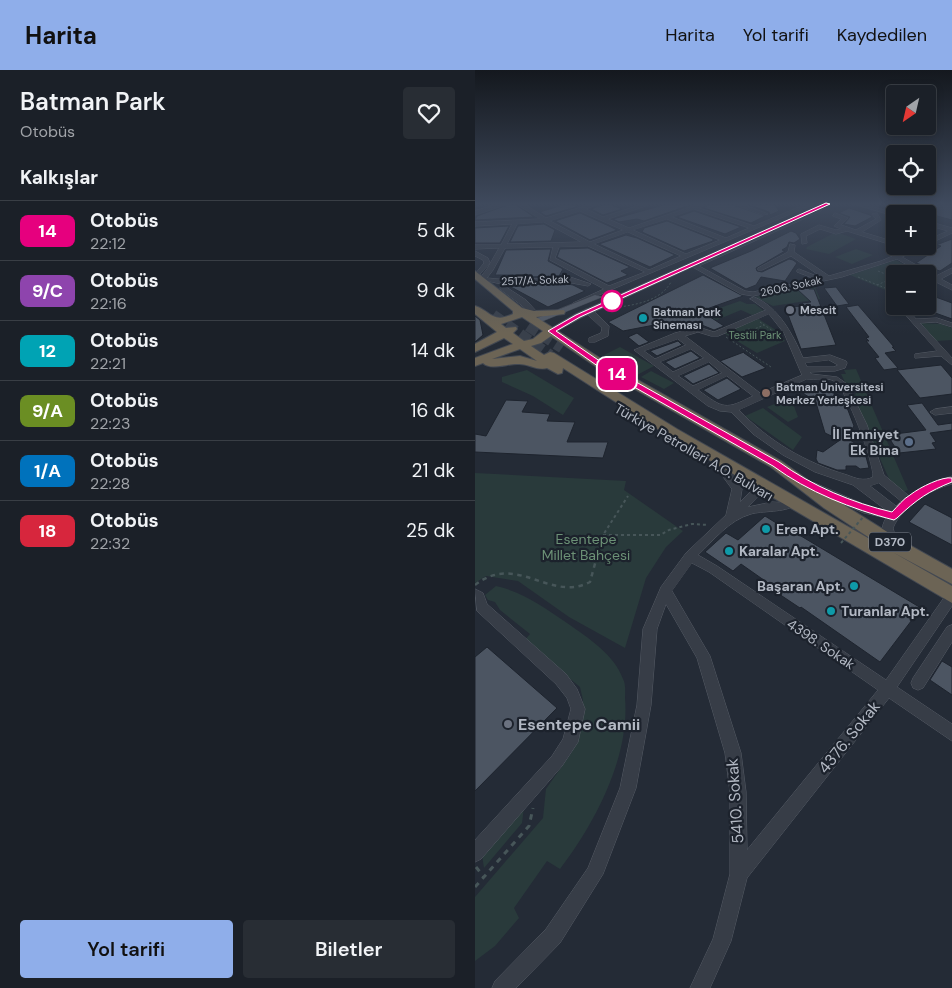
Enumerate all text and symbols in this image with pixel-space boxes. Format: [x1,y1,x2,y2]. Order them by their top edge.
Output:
text: Harita [25,20,97,51]
text: Harita [665,23,715,47]
text: Yol tarifi [743,23,809,47]
text: Kaydedilen [837,23,927,47]
north arrow [886,85,936,135]
map controls [886,85,936,315]
text: Batman Park [20,86,166,117]
button: heart [403,87,455,139]
text: Otobüs [20,121,75,142]
button: locate [886,145,936,195]
text: Kalkışlar [20,165,98,190]
button: + [886,205,936,255]
text: Otobüs [90,208,159,233]
text: 5 dk [417,218,455,243]
text: 14 [38,219,57,243]
text: 22:12 [90,233,126,254]
button: − [886,265,936,315]
text: Otobüs [90,268,159,293]
street label: 2517/A. Sokak [501,272,570,288]
street label: 2606. Sokak [759,273,823,299]
text: 9 dk [417,278,455,303]
text: 9/C [32,279,63,303]
unlabelled marker [601,290,623,312]
text: 22:16 [90,293,127,314]
place label: Mescit [800,303,837,317]
marker: Mescit [784,304,796,316]
place label: Batman Park Sineması [653,305,722,332]
marker: Batman Park Sineması [637,312,649,324]
text: Otobüs [90,328,159,353]
park label: Testili Park [728,328,782,342]
text: 14 dk [411,338,455,363]
text: 12 [39,339,56,363]
text: 22:21 [90,353,126,374]
line badge: 14 [595,358,639,390]
text: 14 [608,362,626,386]
place label: Batman Üniversitesi Merkez Yerleşkesi [776,380,884,407]
marker: Batman Üniversitesi Merkez Yerleşkesi [760,387,772,399]
text: Otobüs [90,388,159,413]
text: 16 dk [411,398,455,423]
text: 9/A [32,399,63,423]
street label: Türkiye Petrolleri A.O. Bulvarı [611,399,777,505]
text: 22:23 [90,413,130,434]
place label: İl Emniyet Ek Bina [832,425,899,459]
marker: İl Emniyet Ek Bina [903,436,915,448]
text: Otobüs [90,448,159,473]
text: 21 dk [412,458,455,483]
text: 1/A [34,459,61,483]
text: 22:28 [90,473,130,494]
text: Otobüs [90,508,159,533]
text: 25 dk [406,518,455,543]
text: 18 [39,519,56,543]
place label: Eren Apt. [776,520,839,538]
marker: Eren Apt. [760,523,772,535]
park label: Esentepe Millet Bahçesi [542,530,630,564]
road number: D370 [869,532,911,552]
text: 22:32 [90,533,130,554]
place label: Karalar Apt. [739,542,819,560]
marker: Karalar Apt. [723,545,735,557]
place label: Başaran Apt. [757,577,844,595]
marker: Başaran Apt. [848,580,860,592]
place label: Turanlar Apt. [841,602,929,620]
marker: Turanlar Apt. [825,605,837,617]
street label: 4398. Sokak [784,615,858,673]
street label: 4376. Sokak [813,696,885,778]
place label: Esentepe Camii [518,714,640,735]
marker: Esentepe Camii [502,718,514,730]
street label: 5410. Sokak [722,758,748,844]
button: Yol tarifi [20,920,233,978]
button: Biletler [243,920,455,978]

